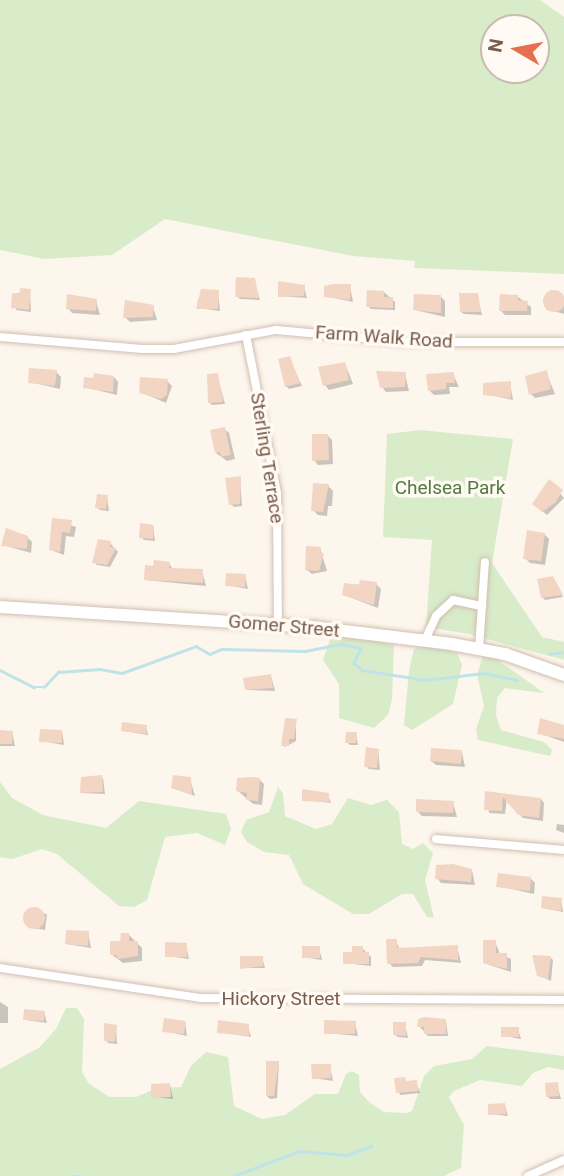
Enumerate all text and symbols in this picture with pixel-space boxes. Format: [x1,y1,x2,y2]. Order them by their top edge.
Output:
north arrow [480,14,550,84]
text: N [483,37,508,54]
street label: Farm Walk Road [314,321,454,353]
street label: Sterling Terrace [245,391,289,525]
park label: Chelsea Park [395,477,505,499]
street label: Gomer Street [227,610,341,642]
street label: Hickory Street [221,988,341,1010]

